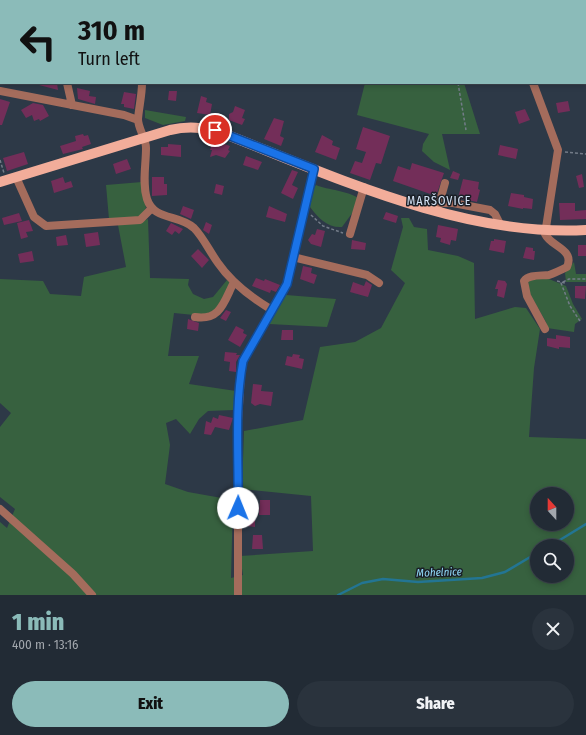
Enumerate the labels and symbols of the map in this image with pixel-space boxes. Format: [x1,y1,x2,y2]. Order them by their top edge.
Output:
pin [198,113,232,147]
district label: MARŠOVICE [407,193,471,208]
position arrow [217,487,259,529]
north arrow [530,487,574,531]
water label: Mohelnice [416,565,462,580]

